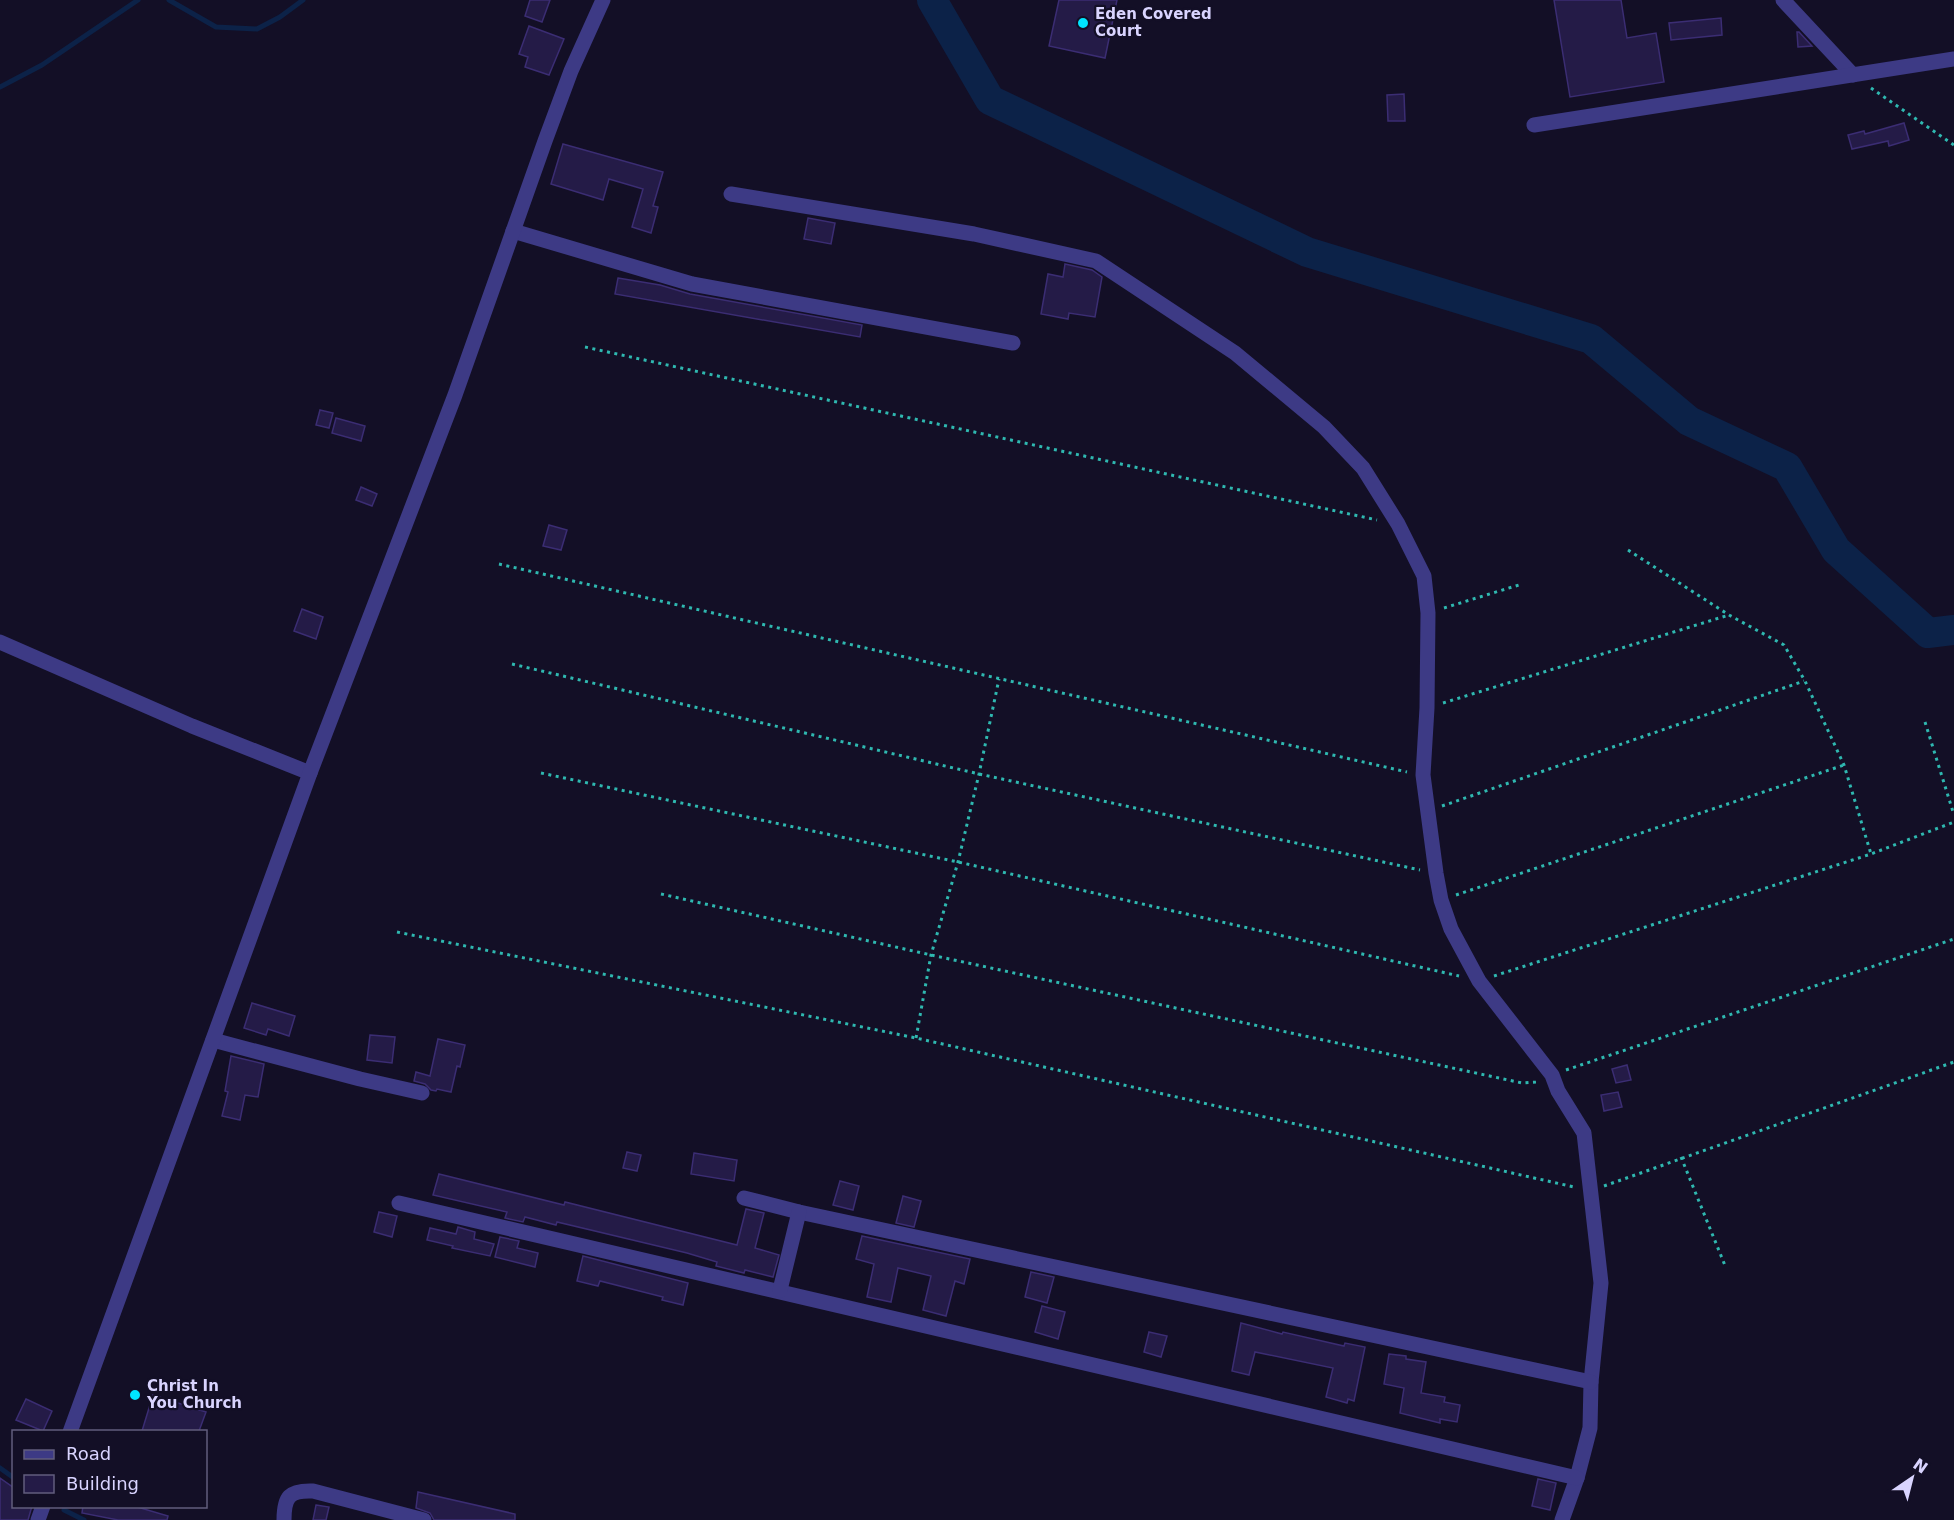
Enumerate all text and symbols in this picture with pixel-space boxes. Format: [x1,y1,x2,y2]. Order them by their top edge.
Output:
place label: Eden Covered Court [1095,5,1212,40]
marker: Eden Covered Court [1076,16,1090,30]
place label: Christ In You Church [146,1377,242,1412]
marker: Christ In You Church [128,1388,142,1402]
legend [12,1430,207,1508]
text: Road [66,1443,111,1464]
north arrow [1882,1448,1942,1508]
text: N [1909,1455,1931,1478]
text: Building [66,1473,139,1494]

